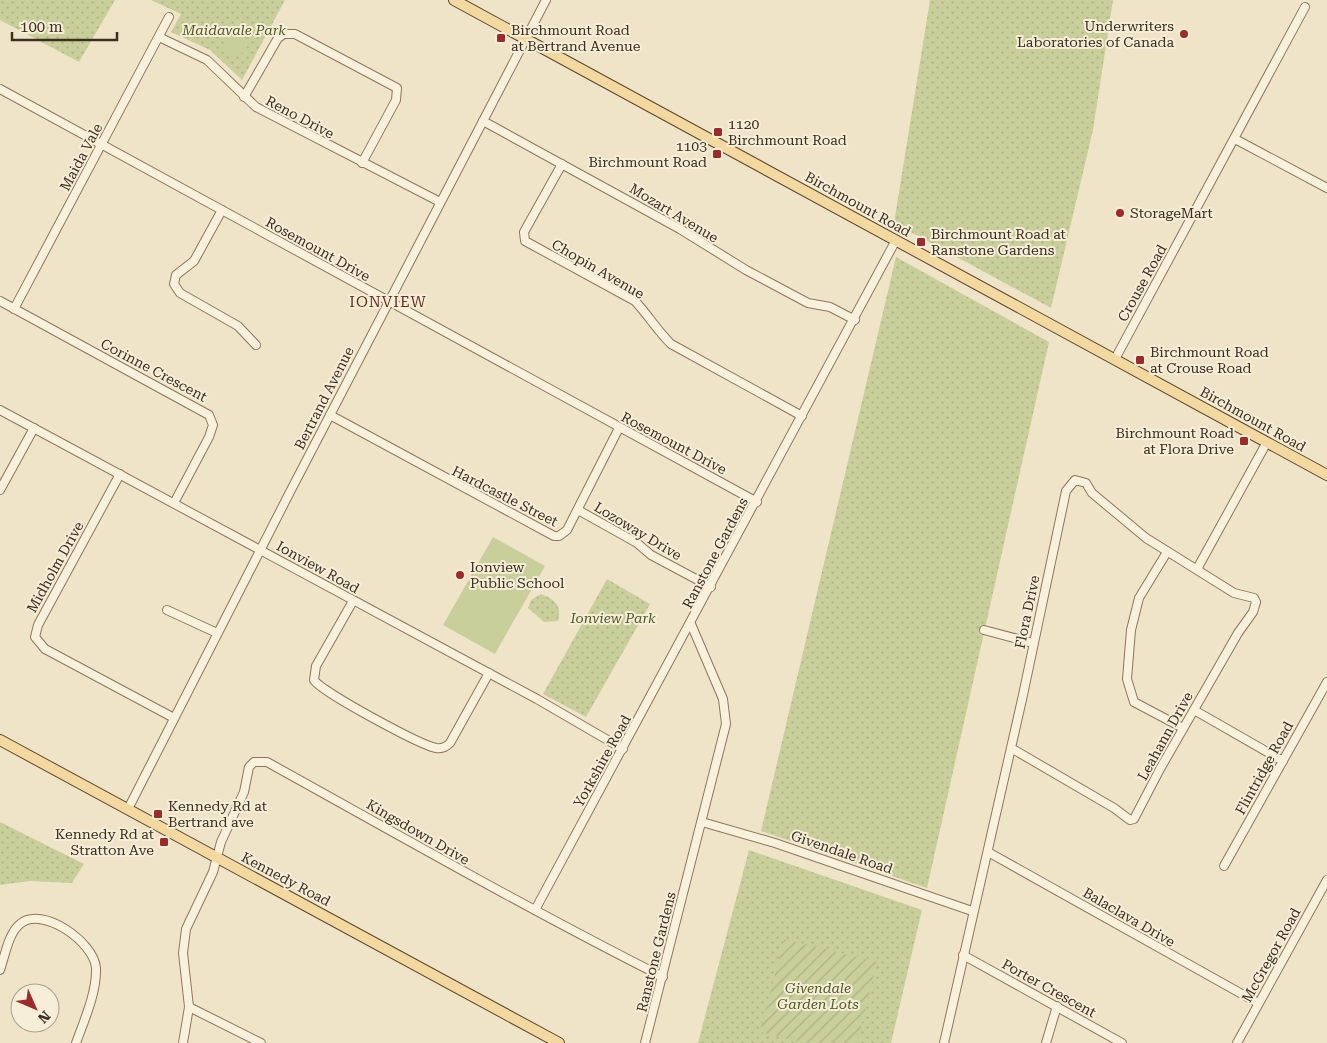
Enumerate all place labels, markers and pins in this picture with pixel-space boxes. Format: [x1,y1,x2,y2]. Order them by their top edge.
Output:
place label: Underwriters Laboratories of Canada [1017,18,1174,50]
place label: Birchmount Road at Bertrand Avenue [511,22,641,54]
marker: Underwriters Laboratories of Canada [1178,28,1190,40]
marker: Birchmount Road at Bertrand Avenue [495,32,507,44]
place label: 1120 Birchmount Road [728,116,847,148]
marker: 1120 Birchmount Road [712,126,724,138]
place label: 1103 Birchmount Road [588,138,707,170]
marker: 1103 Birchmount Road [711,148,723,160]
place label: StorageMart [1130,205,1213,221]
marker: StorageMart [1114,207,1126,219]
place label: Birchmount Road at Ranstone Gardens [931,226,1066,258]
marker: Birchmount Road at Ranstone Gardens [915,236,927,248]
place label: Birchmount Road at Crouse Road [1150,344,1269,376]
marker: Birchmount Road at Crouse Road [1134,354,1146,366]
place label: Birchmount Road at Flora Drive [1115,425,1234,457]
marker: Birchmount Road at Flora Drive [1238,435,1250,447]
place label: Ionview Public School [470,559,565,591]
marker: Ionview Public School [454,569,466,581]
place label: Kennedy Rd at Bertrand ave [168,798,267,830]
marker: Kennedy Rd at Bertrand ave [152,808,164,820]
place label: Kennedy Rd at Stratton Ave [55,826,154,858]
marker: Kennedy Rd at Stratton Ave [158,836,170,848]

